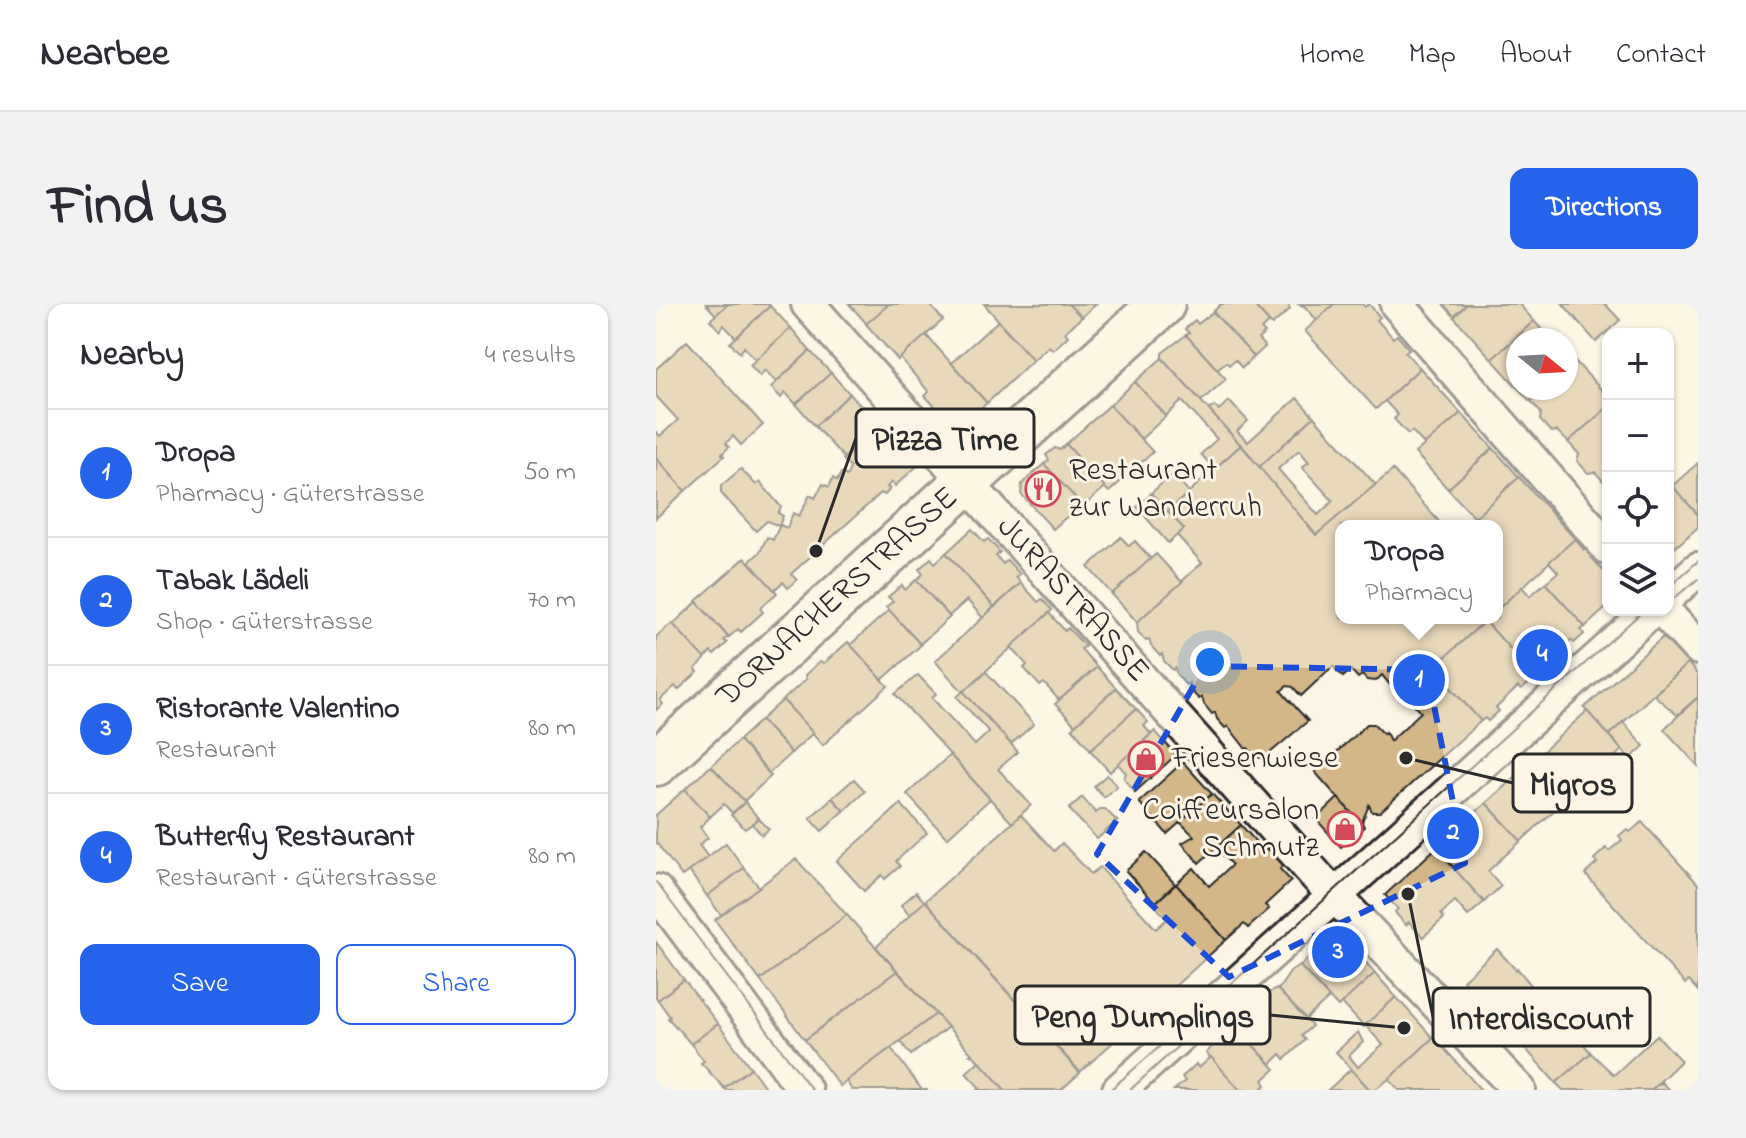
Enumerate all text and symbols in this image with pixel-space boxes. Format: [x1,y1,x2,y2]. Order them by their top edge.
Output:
text: Nearbee [40,27,169,83]
text: Home [1299,35,1365,76]
text: Map [1409,35,1456,76]
text: About [1500,35,1572,76]
text: Contact [1616,35,1706,76]
text: Find us [48,168,228,249]
button: Directions [1510,168,1698,249]
north arrow [1506,328,1578,400]
map controls [1602,328,1674,616]
button: + [1602,328,1674,400]
text: Nearby [80,331,184,381]
text: 4 results [485,337,576,375]
button: − [1602,400,1674,472]
callout: Pizza Time [856,409,1034,467]
text: Pizza Time [872,417,1019,467]
text: Dropa [156,432,235,476]
place label: Restaurant zur Wanderruh [1069,448,1262,532]
text: 1 [102,454,110,492]
text: 50 m [523,454,576,492]
restaurant icon: Restaurant zur Wanderruh [1024,470,1062,508]
button: locate [1602,472,1674,544]
text: Pharmacy · Güterstrasse [156,476,424,514]
street label: DORNACHERSTRASSE [706,476,970,720]
street label: JURASTRASSE [984,506,1160,694]
popup [1335,520,1503,624]
text: Dropa [1365,531,1444,575]
button: layers [1602,544,1674,616]
text: Tabak Lädeli [156,560,309,604]
text: Pharmacy [1365,575,1473,613]
text: 2 [100,582,112,620]
text: 70 m [527,582,576,620]
text: Shop · Güterstrasse [156,604,373,642]
pin: 4 [1516,625,1568,685]
your location [1190,642,1230,682]
pin: 1 [1393,650,1445,710]
text: Ristorante Valentino [156,688,400,732]
text: 3 [101,710,111,748]
text: 80 m [528,710,576,748]
text: Restaurant [156,732,276,770]
place label: Friesenwiese [1171,736,1339,783]
shop icon: Friesenwiese [1127,740,1165,778]
callout: Migros [1513,754,1632,812]
text: Migros [1529,762,1617,813]
place label: Coiffeursalon Schmutz [1142,788,1320,872]
pin: 2 [1427,803,1479,863]
shop icon: Coiffeursalon Schmutz [1326,810,1364,848]
text: Butterfly Restaurant [156,816,414,860]
text: 4 [101,838,111,876]
text: 80 m [528,838,576,876]
text: Restaurant · Güterstrasse [156,860,437,898]
pin: 3 [1312,922,1364,982]
button: Save [80,944,320,1025]
button: Share [336,944,576,1025]
callout: Peng Dumplings [1015,986,1270,1044]
callout: Interdiscount [1433,988,1650,1046]
text: Peng Dumplings [1032,994,1254,1045]
text: Interdiscount [1449,996,1634,1046]

